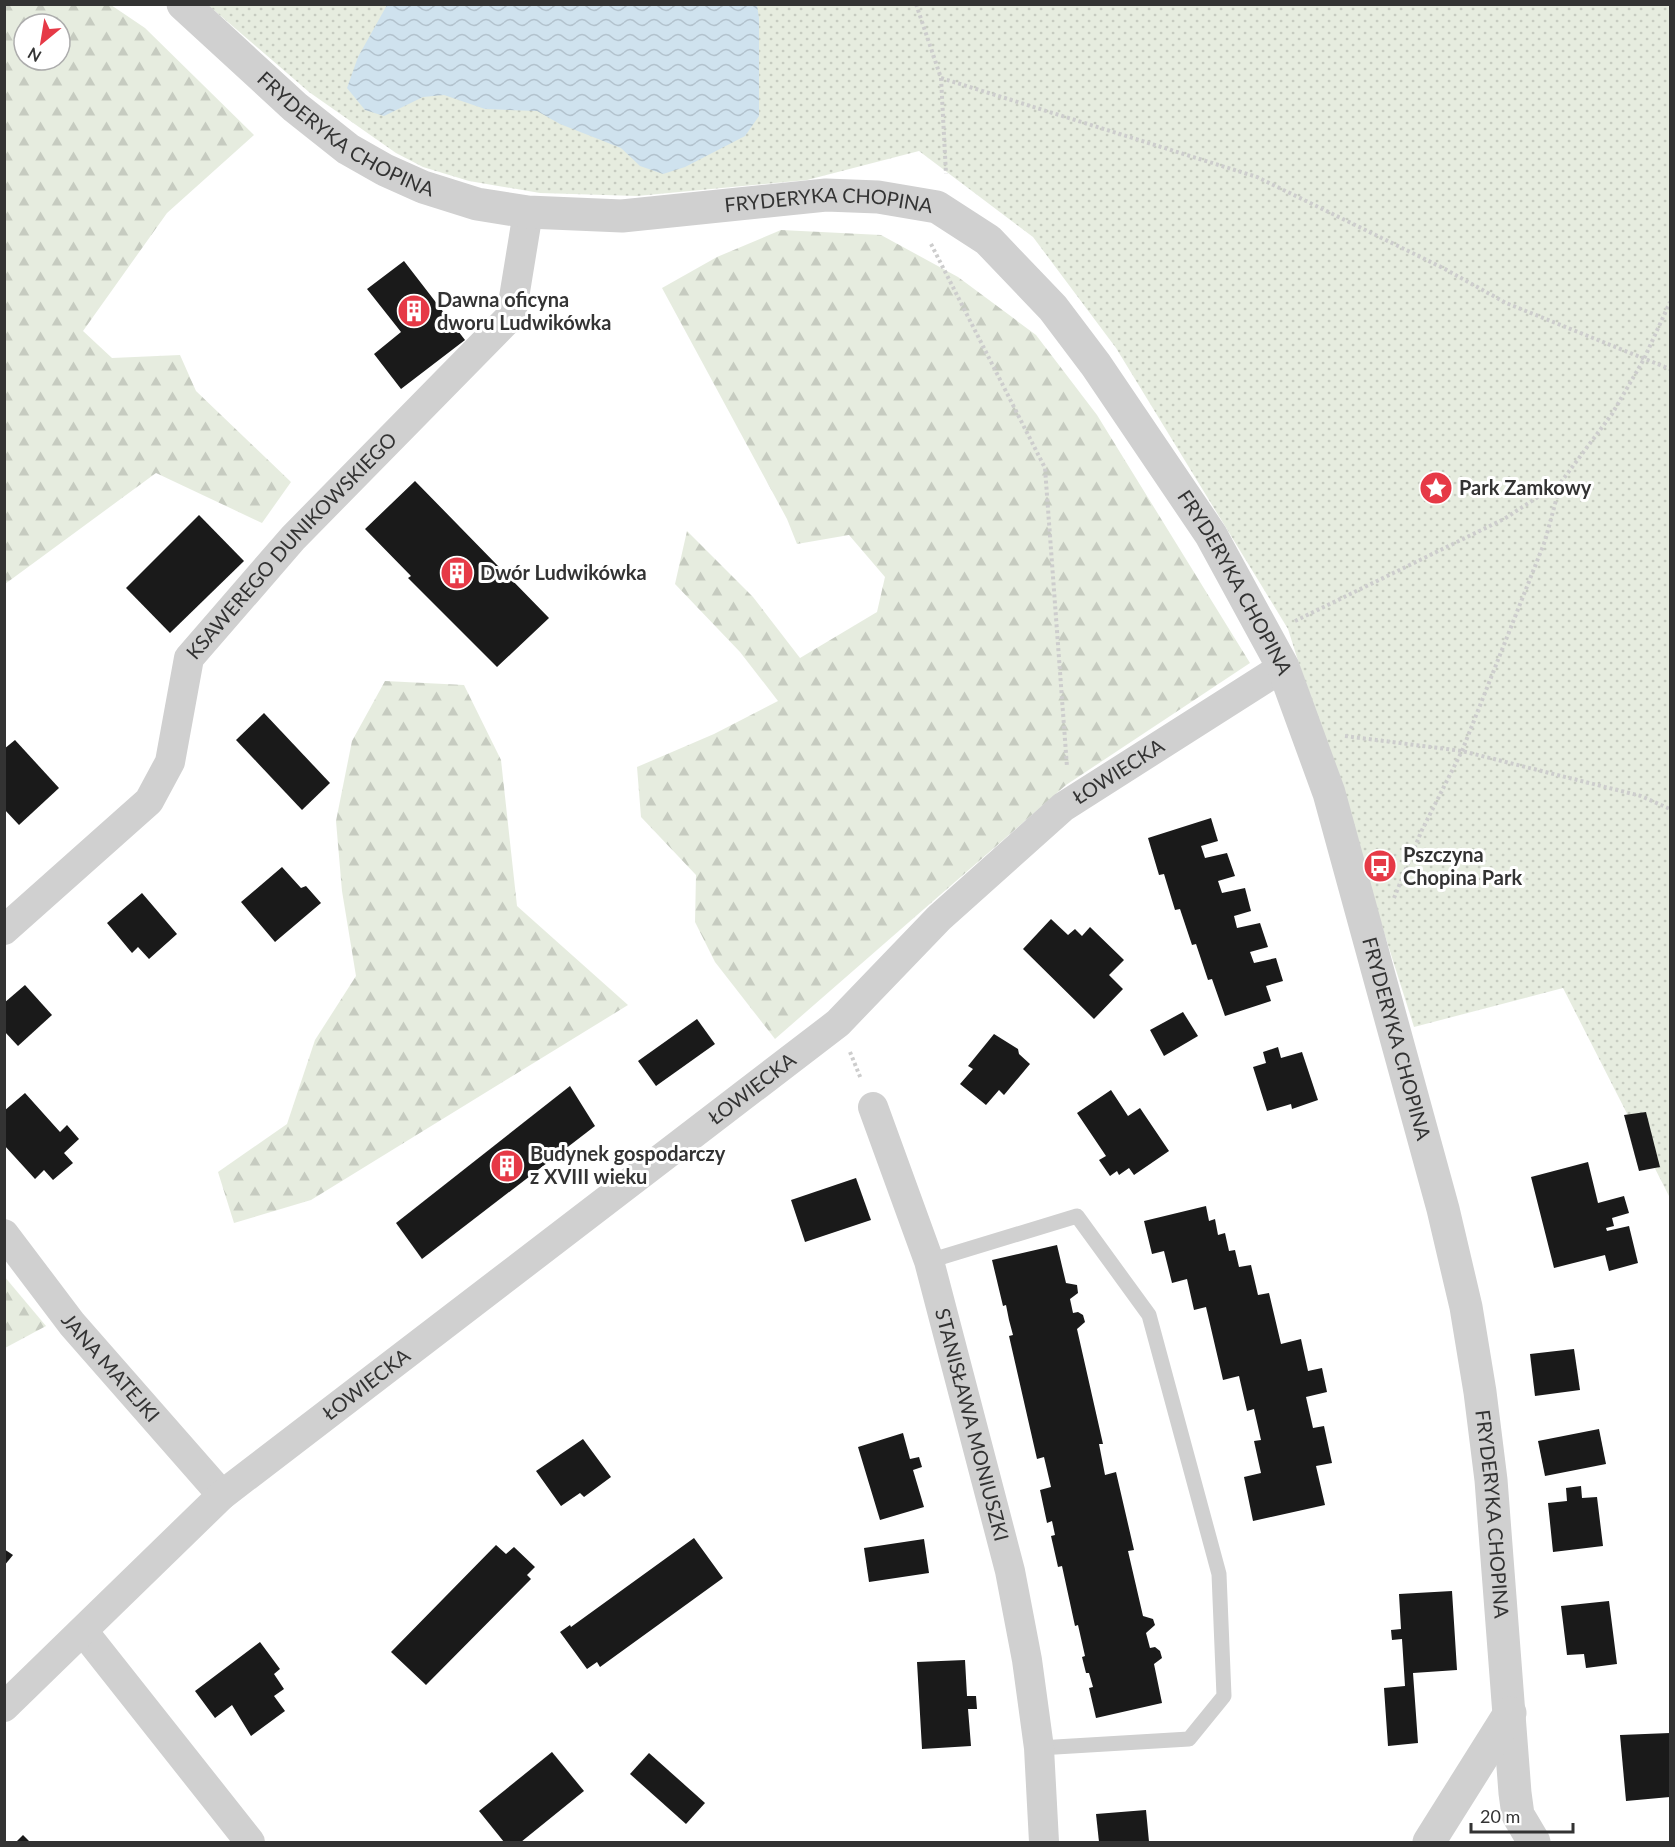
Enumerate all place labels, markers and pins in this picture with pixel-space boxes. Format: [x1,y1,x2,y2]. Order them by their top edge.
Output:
place label: Dawna oficyna dworu Ludwikówka [437,287,611,334]
building icon: Dawna oficyna dworu Ludwikówka [396,293,432,329]
place icon: Park Zamkowy [1418,470,1454,506]
place label: Park Zamkowy [1459,475,1592,499]
building icon: Dwór Ludwikówka [439,555,475,591]
place label: Dwór Ludwikówka [480,560,647,584]
place label: Pszczyna Chopina Park [1403,842,1522,889]
bus stop icon: Pszczyna Chopina Park [1362,848,1398,884]
place label: Budynek gospodarczy z XVIII wieku [530,1141,726,1188]
building icon: Budynek gospodarczy z XVIII wieku [489,1148,525,1184]

